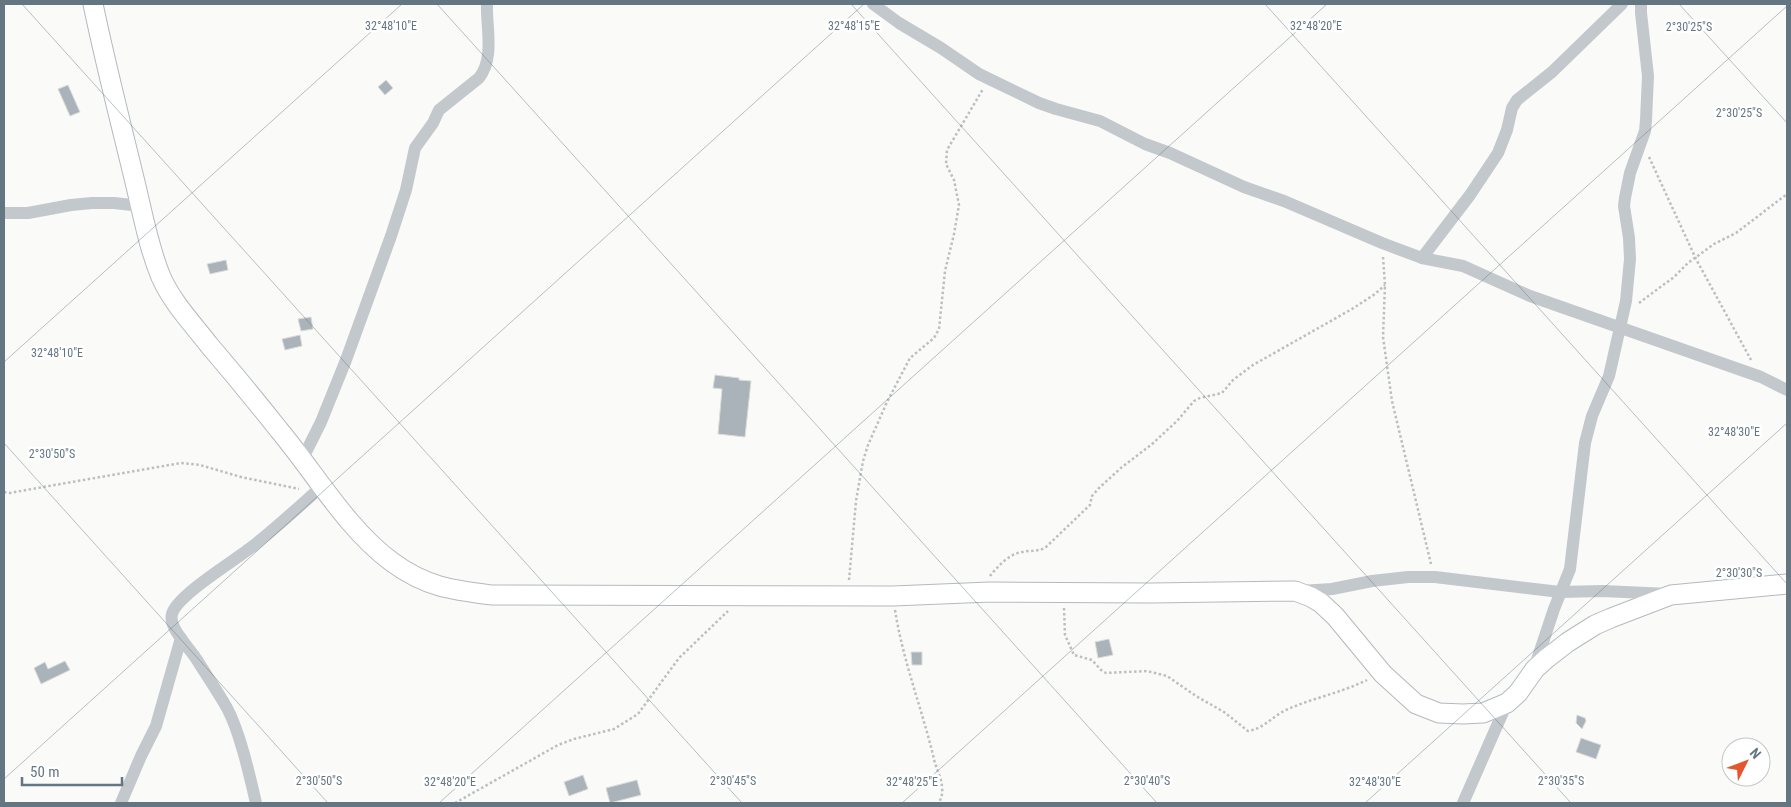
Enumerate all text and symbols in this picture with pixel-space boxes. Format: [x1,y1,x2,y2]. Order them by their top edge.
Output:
text: 32°48'10"E [365,19,417,33]
text: 32°48'15"E [828,19,880,33]
text: 32°48'20"E [1290,19,1342,33]
text: 2°30'25"S [1666,20,1712,34]
text: 2°30'25"S [1716,106,1762,120]
text: 32°48'10"E [31,346,83,360]
text: 32°48'30"E [1708,425,1760,439]
text: 2°30'50"S [29,447,75,461]
text: 2°30'30"S [1716,566,1762,580]
north arrow [1721,737,1771,787]
text: N [1747,745,1764,762]
scale bar [22,754,122,786]
text: 50 m [30,763,60,781]
text: 2°30'50"S [296,774,342,788]
text: 2°30'45"S [710,774,756,788]
text: 2°30'40"S [1124,774,1170,788]
text: 2°30'35"S [1538,774,1584,788]
text: 32°48'20"E [424,775,476,789]
text: 32°48'25"E [886,775,938,789]
text: 32°48'30"E [1349,775,1401,789]

